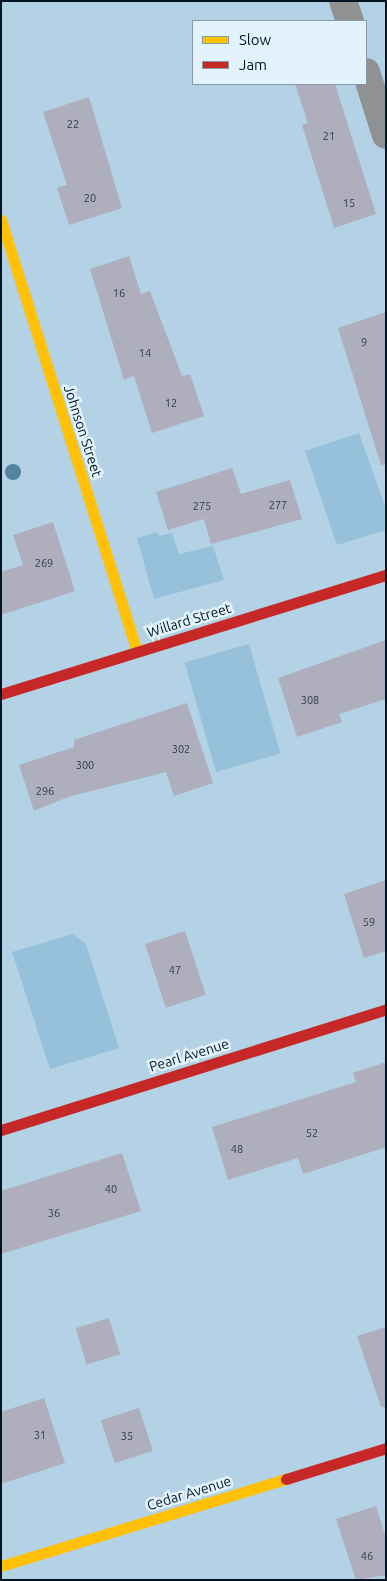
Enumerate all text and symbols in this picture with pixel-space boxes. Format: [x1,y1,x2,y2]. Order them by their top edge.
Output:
legend [192,20,367,85]
text: Slow [239,31,271,48]
text: Jam [239,56,267,73]
house number: 22 [67,117,79,131]
house number: 21 [323,129,335,143]
house number: 20 [84,191,96,205]
house number: 15 [343,196,355,210]
house number: 16 [113,286,125,300]
house number: 9 [361,335,367,349]
house number: 14 [139,346,151,360]
street label: Johnson Street [60,383,106,479]
house number: 12 [165,396,177,410]
house number: 277 [269,498,287,512]
house number: 275 [193,499,211,513]
house number: 269 [35,556,53,570]
street label: Willard Street [145,599,233,641]
house number: 308 [301,693,319,707]
house number: 302 [172,742,190,756]
house number: 300 [76,758,94,772]
house number: 296 [36,784,54,798]
house number: 59 [363,915,375,929]
house number: 47 [169,963,181,977]
street label: Pearl Avenue [147,1035,231,1075]
house number: 52 [306,1126,318,1140]
house number: 48 [231,1142,243,1156]
house number: 40 [105,1182,117,1196]
house number: 36 [48,1206,60,1220]
house number: 31 [34,1428,46,1442]
house number: 35 [121,1429,133,1443]
street label: Cedar Avenue [145,1472,233,1514]
house number: 46 [361,1549,373,1563]

